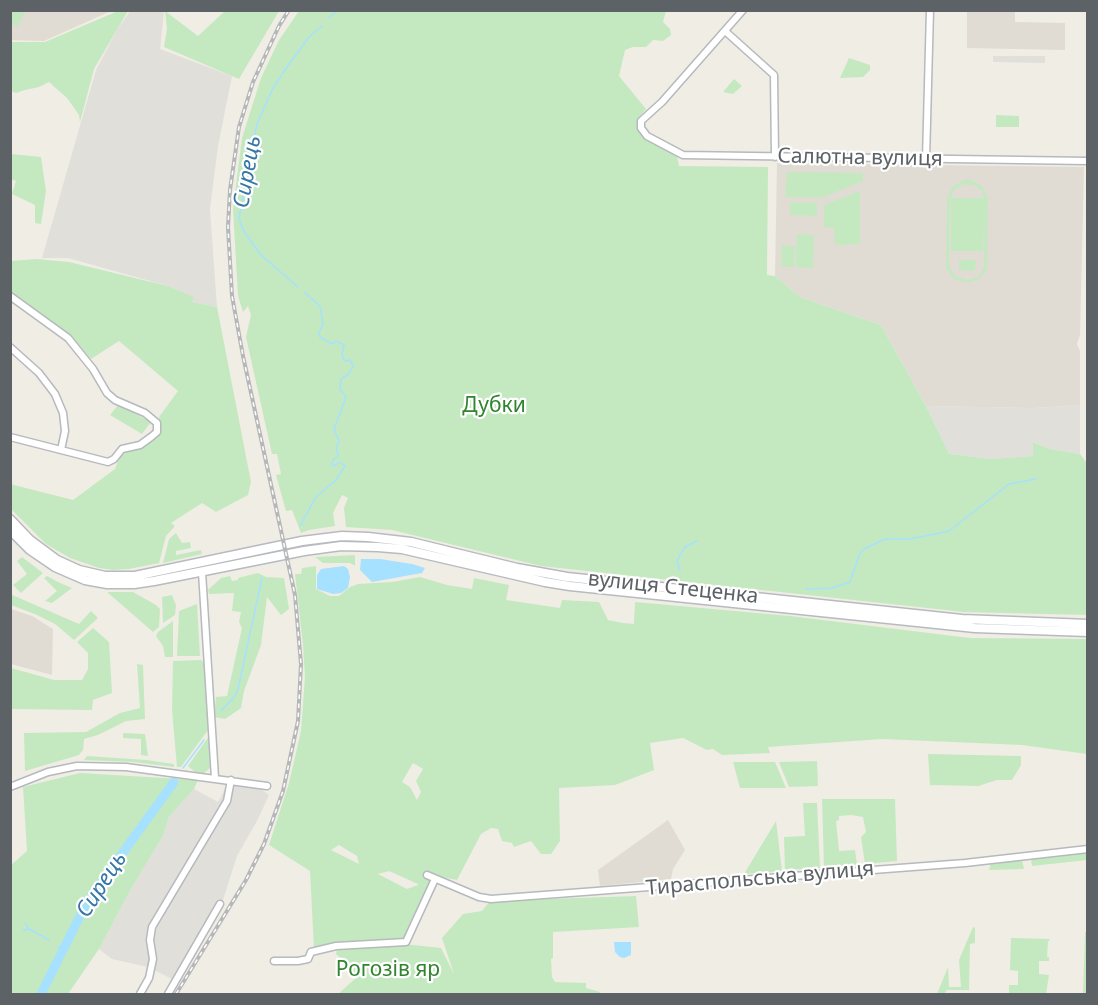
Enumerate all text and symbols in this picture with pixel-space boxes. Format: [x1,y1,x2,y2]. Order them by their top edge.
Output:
water label: Сирець [229,134,267,210]
street label: Салютна вулиця [777,144,943,172]
park label: Дубки [462,393,526,419]
street label: вулиця Стеценка [586,567,760,609]
water label: Сирець [71,847,133,923]
street label: Тираспольська вулиця [645,856,875,902]
park label: Рогозів яр [336,957,440,983]

